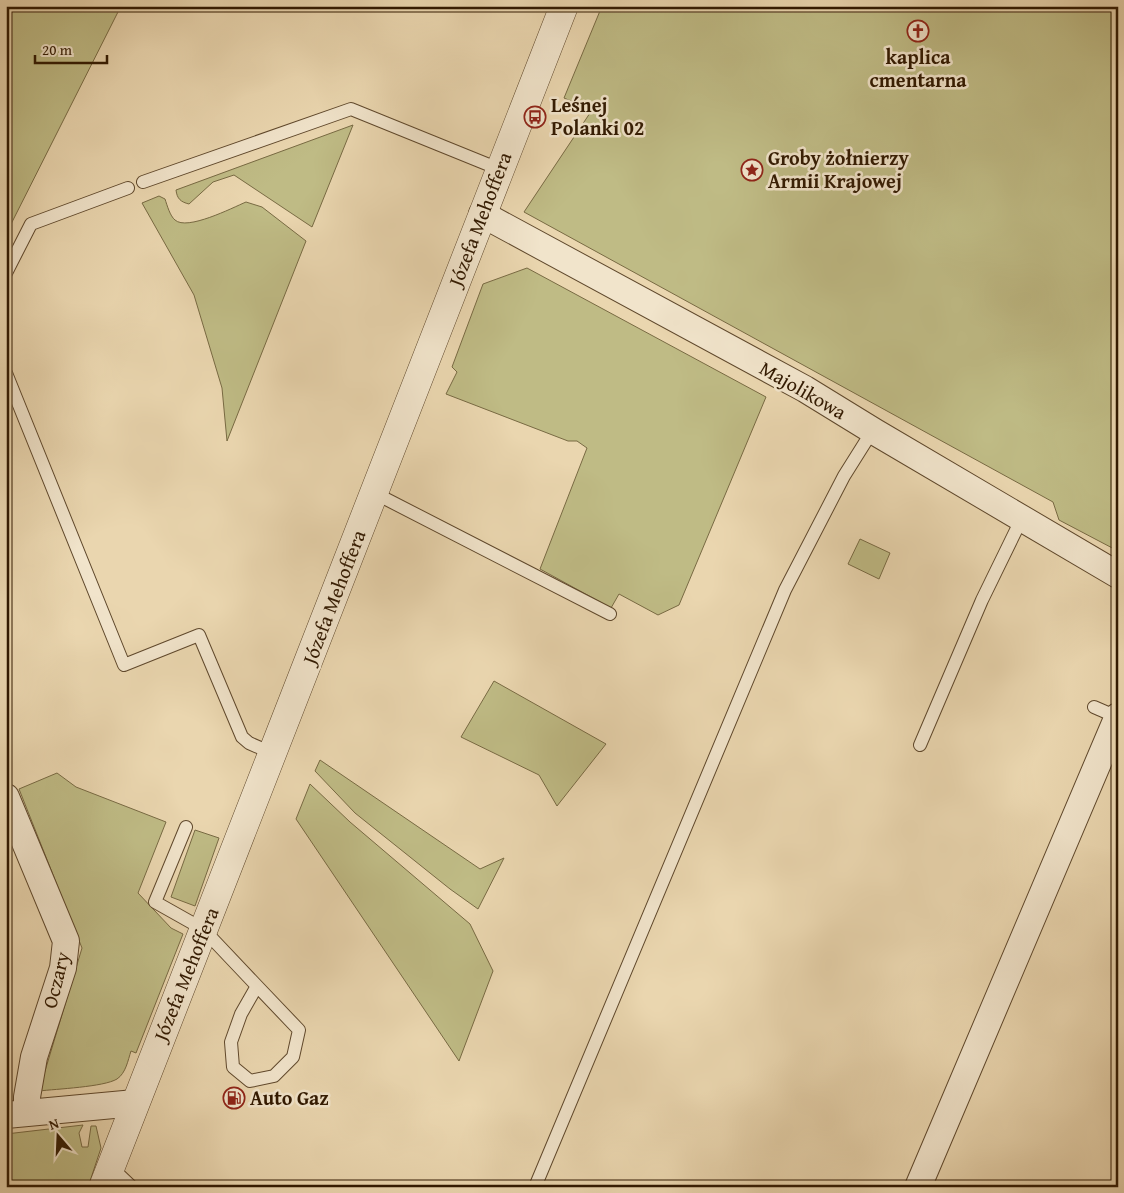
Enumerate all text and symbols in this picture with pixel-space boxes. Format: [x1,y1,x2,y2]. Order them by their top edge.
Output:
church icon: kaplica cmentarna [906,19,930,43]
scale bar [35,32,108,64]
text: 20 m [42,39,73,60]
place label: kaplica cmentarna [869,42,967,94]
place label: Leśnej Polanki 02 [551,90,644,142]
bus stop icon: Leśnej Polanki 02 [523,105,547,129]
place label: Groby żołnierzy Armii Krajowej [768,143,910,195]
street label: Józefa Mehoffera [440,147,519,293]
place icon: Groby żołnierzy Armii Krajowej [740,158,764,182]
street label: Majolikowa [755,353,852,426]
street label: Józefa Mehoffera [294,525,373,671]
street label: Józefa Mehoffera [144,902,226,1048]
street label: Oczary [34,948,77,1011]
place label: Auto Gaz [250,1083,329,1112]
fuel station icon: Auto Gaz [222,1086,246,1110]
north arrow [32,1110,82,1160]
text: N [46,1113,62,1135]

